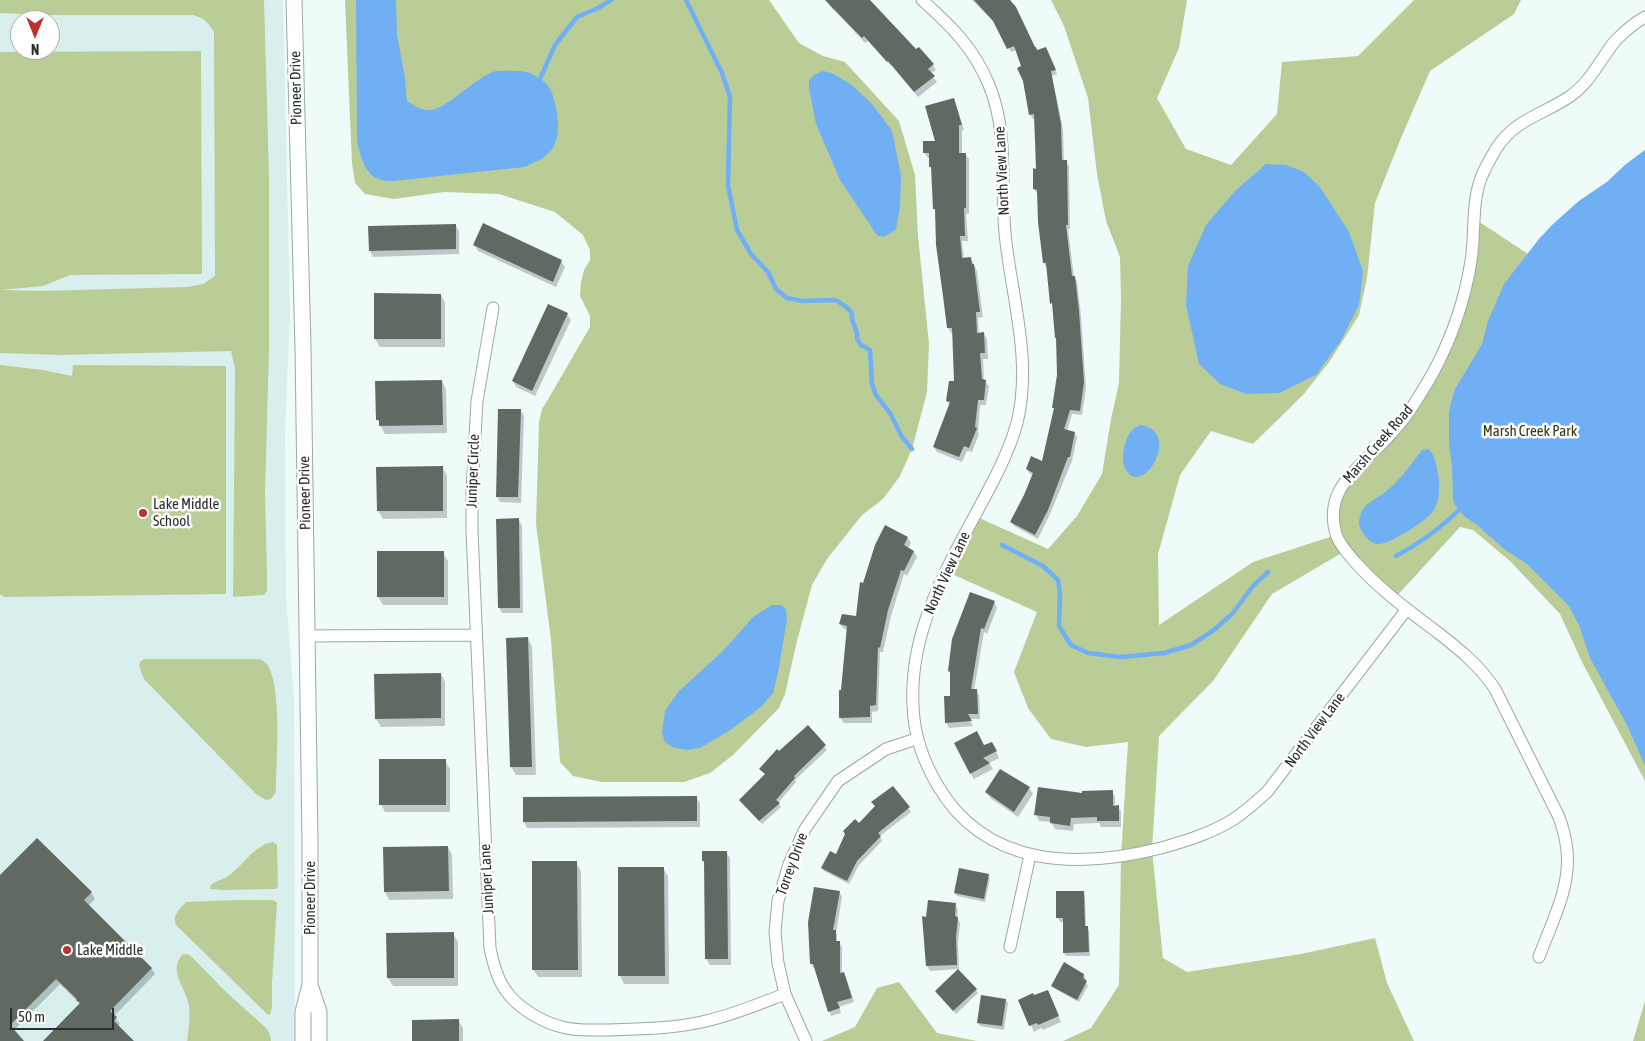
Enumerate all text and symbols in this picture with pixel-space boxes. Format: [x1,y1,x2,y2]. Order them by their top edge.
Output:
north arrow [10,10,60,60]
text: N [31,41,39,57]
street label: Pioneer Drive [286,51,306,125]
street label: North View Lane [991,126,1013,216]
street label: Marsh Creek Road [1339,401,1417,487]
park label: Marsh Creek Park [1483,422,1577,440]
street label: Juniper Circle [463,434,483,508]
street label: Pioneer Drive [295,456,315,530]
place label: Lake Middle School [153,495,219,530]
marker: Lake Middle School [137,507,149,519]
street label: North View Lane [920,529,974,617]
street label: North View Lane [1281,689,1349,771]
street label: Torrey Drive [772,830,812,898]
street label: Juniper Lane [476,844,498,914]
street label: Pioneer Drive [301,861,319,935]
place label: Lake Middle [77,941,143,959]
marker: Lake Middle [61,944,73,956]
scale bar [12,998,116,1030]
text: 50 m [18,1008,45,1025]

